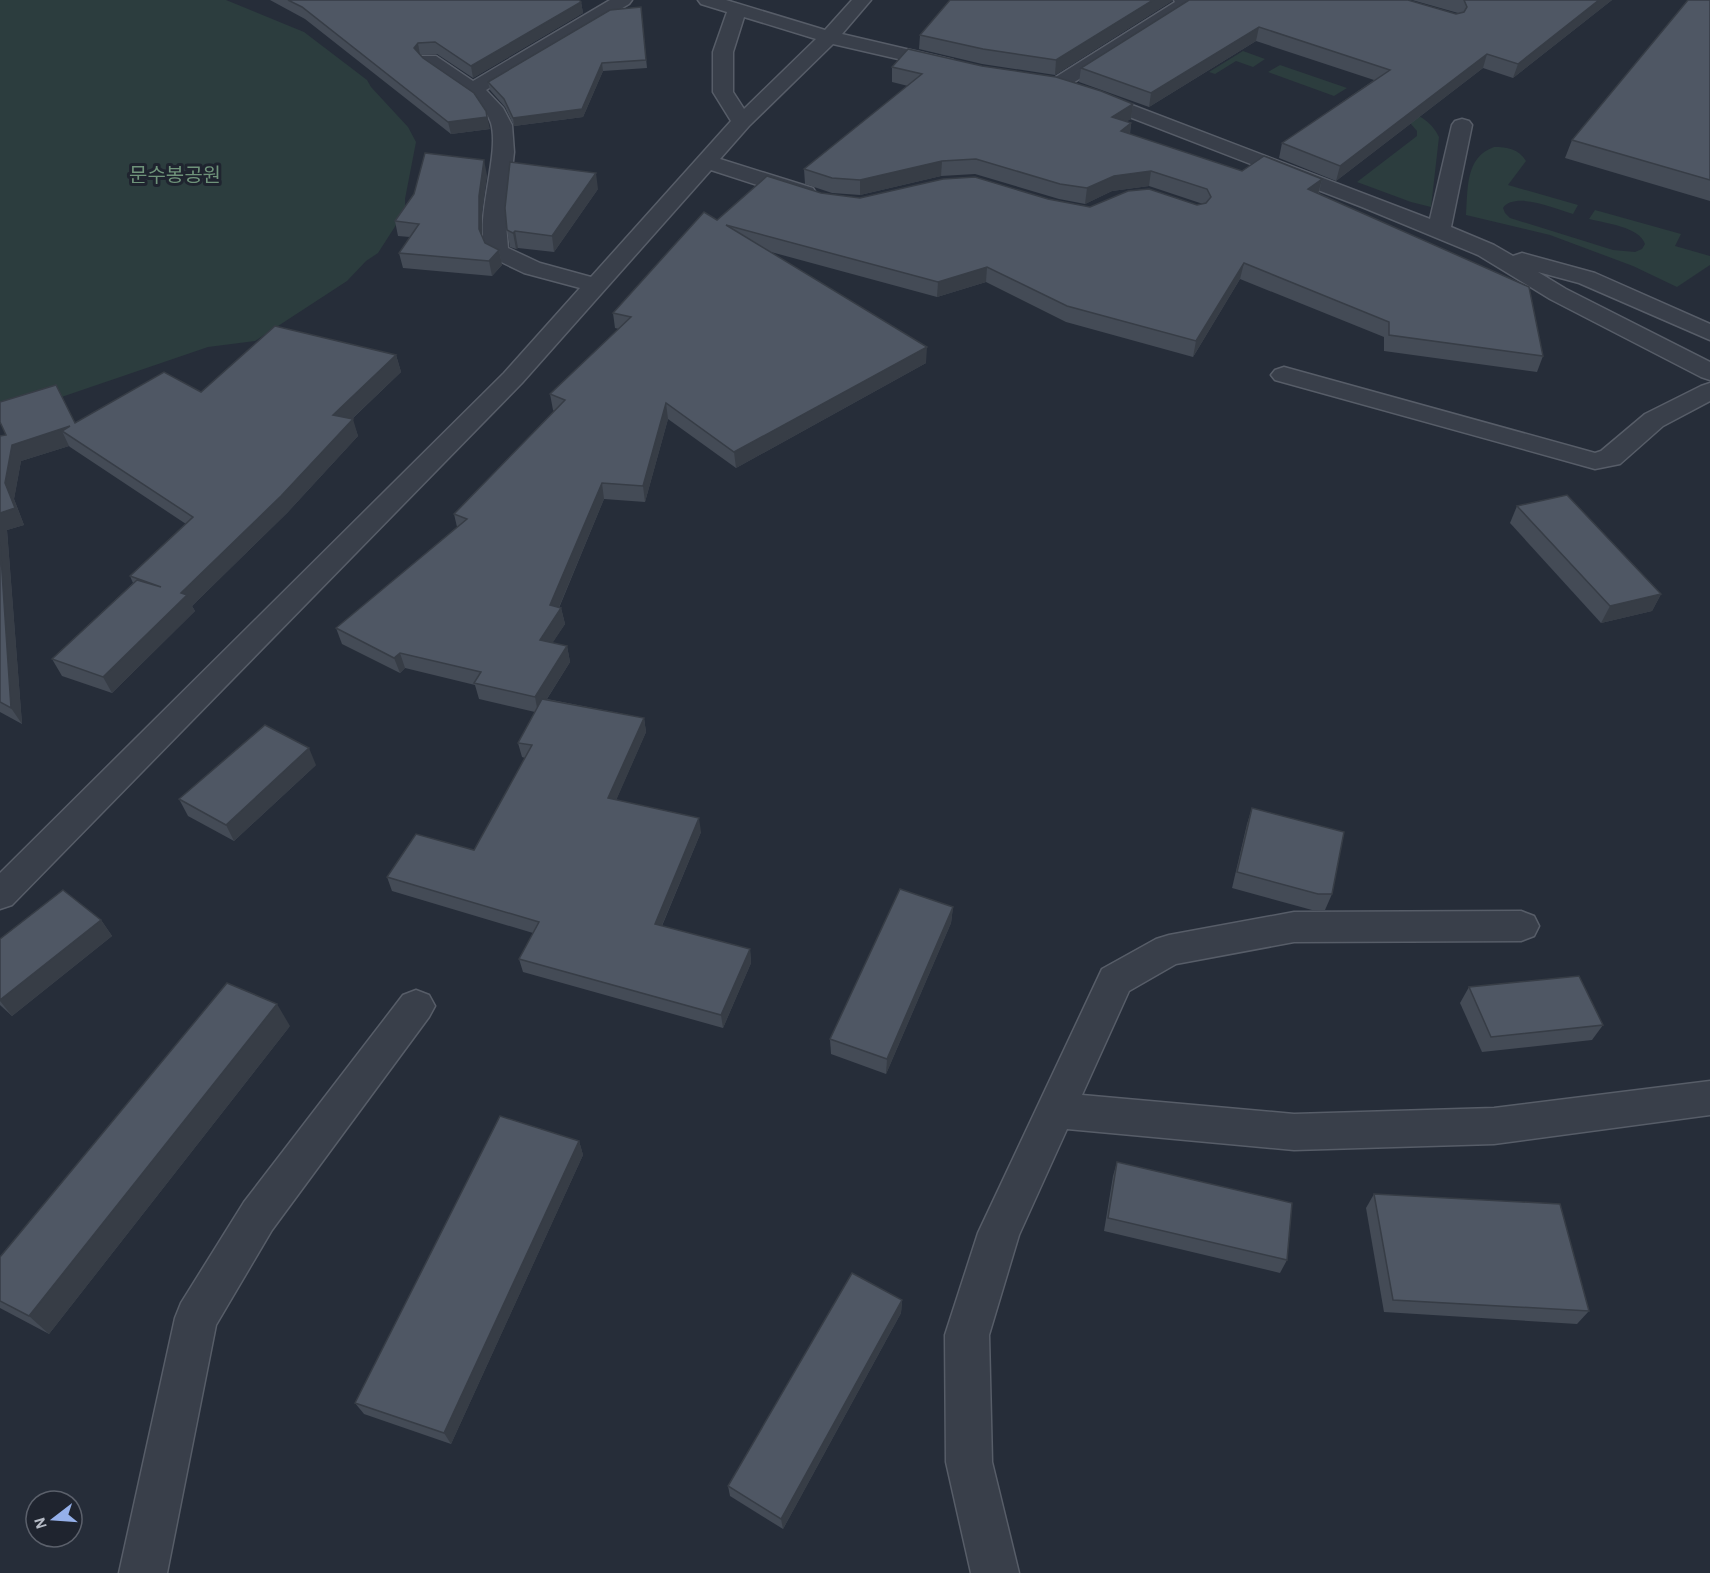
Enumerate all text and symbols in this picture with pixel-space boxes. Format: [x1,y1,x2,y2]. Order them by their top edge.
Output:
park label: 문수봉공원 [129,165,221,186]
north arrow [24,1489,84,1549]
text: N [31,1515,50,1531]

